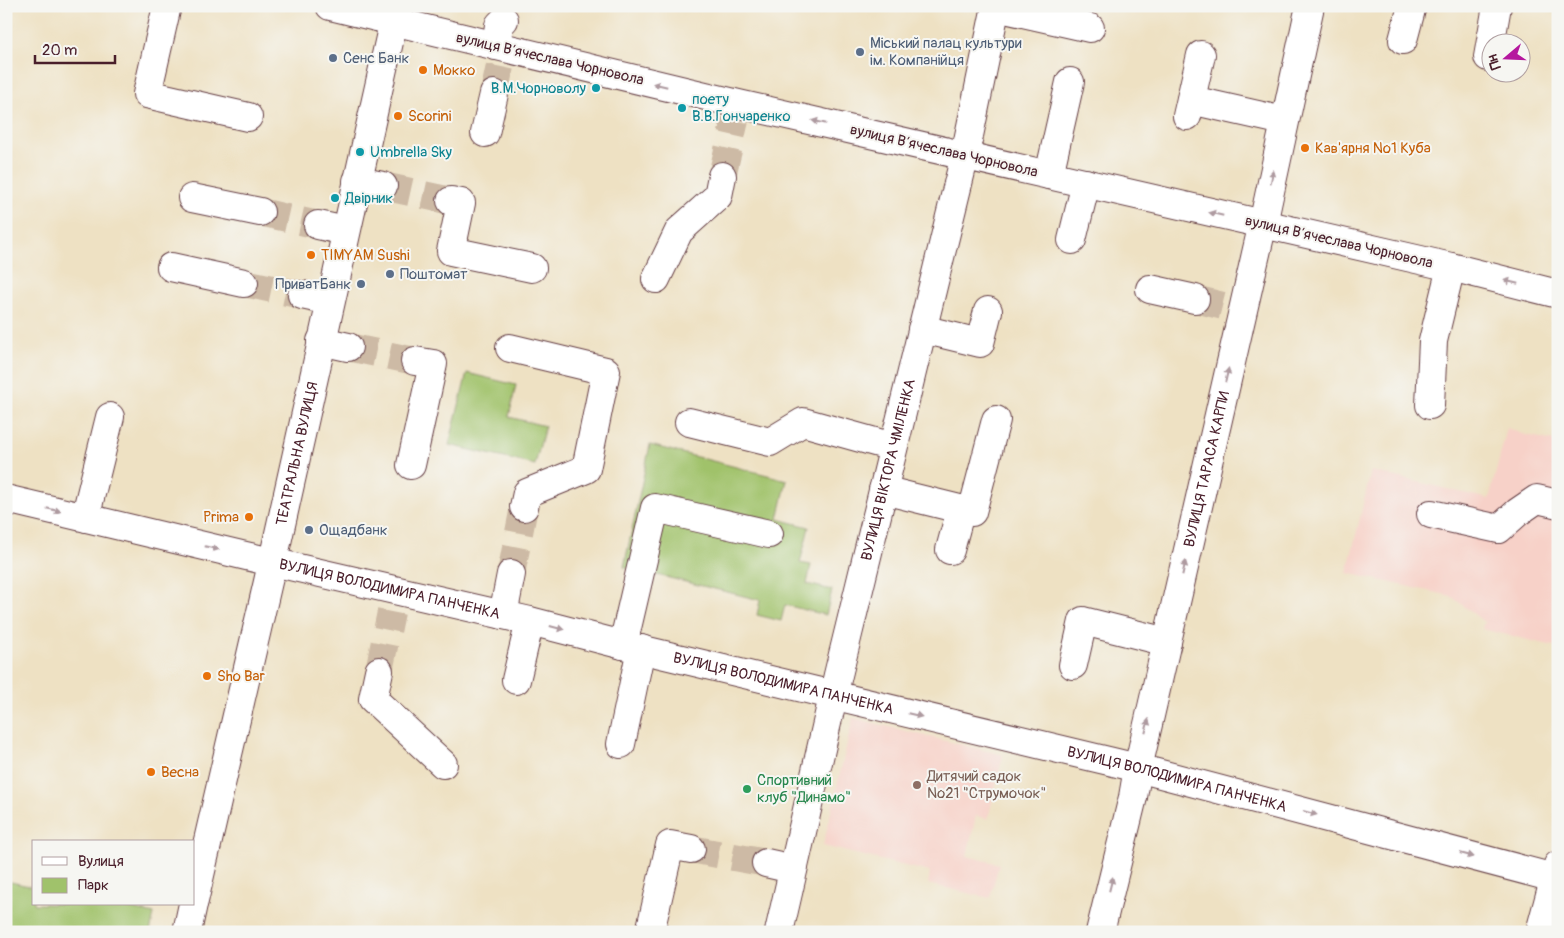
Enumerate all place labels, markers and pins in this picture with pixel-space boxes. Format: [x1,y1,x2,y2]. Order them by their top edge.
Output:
place label: Міський палац культури ім. Компанійця [870,34,1022,70]
marker: Міський палац культури ім. Компанійця [854,46,866,58]
place label: Сенс Банк [343,49,409,68]
marker: Сенс Банк [327,52,339,64]
place label: Мокко [433,61,475,80]
marker: Мокко [417,64,429,76]
place label: В.М.Чорноволу [491,79,587,98]
marker: В.М.Чорноволу [590,82,602,94]
place label: поету В.В.Гончаренко [692,90,791,126]
marker: поету В.В.Гончаренко [676,102,688,114]
place label: Scorini [408,107,452,126]
marker: Scorini [392,110,404,122]
place label: Кав'ярня №1 Куба [1315,139,1431,158]
marker: Кав'ярня №1 Куба [1299,142,1311,154]
place label: Umbrella Sky [370,143,452,162]
marker: Umbrella Sky [354,146,366,158]
place label: Двірник [344,189,393,208]
marker: Двірник [329,192,341,204]
place label: TIMYAM Sushi [321,246,410,265]
marker: TIMYAM Sushi [305,249,317,261]
place label: Поштомат [400,265,468,284]
marker: Поштомат [384,268,396,280]
place label: ПриватБанк [275,275,351,294]
marker: ПриватБанк [355,278,367,290]
place label: Prima [203,508,239,527]
marker: Prima [243,511,255,523]
place label: Ощадбанк [319,521,388,540]
marker: Ощадбанк [303,524,315,536]
place label: Sho Bar [217,667,266,686]
marker: Sho Bar [201,670,213,682]
place label: Весна [161,763,199,782]
marker: Весна [145,766,157,778]
place label: Дитячий садок №21 "Струмочок" [926,767,1046,803]
place label: Спортивний клуб "Динамо" [757,771,851,807]
marker: Дитячий садок №21 "Струмочок" [911,779,923,791]
marker: Спортивний клуб "Динамо" [741,783,753,795]

